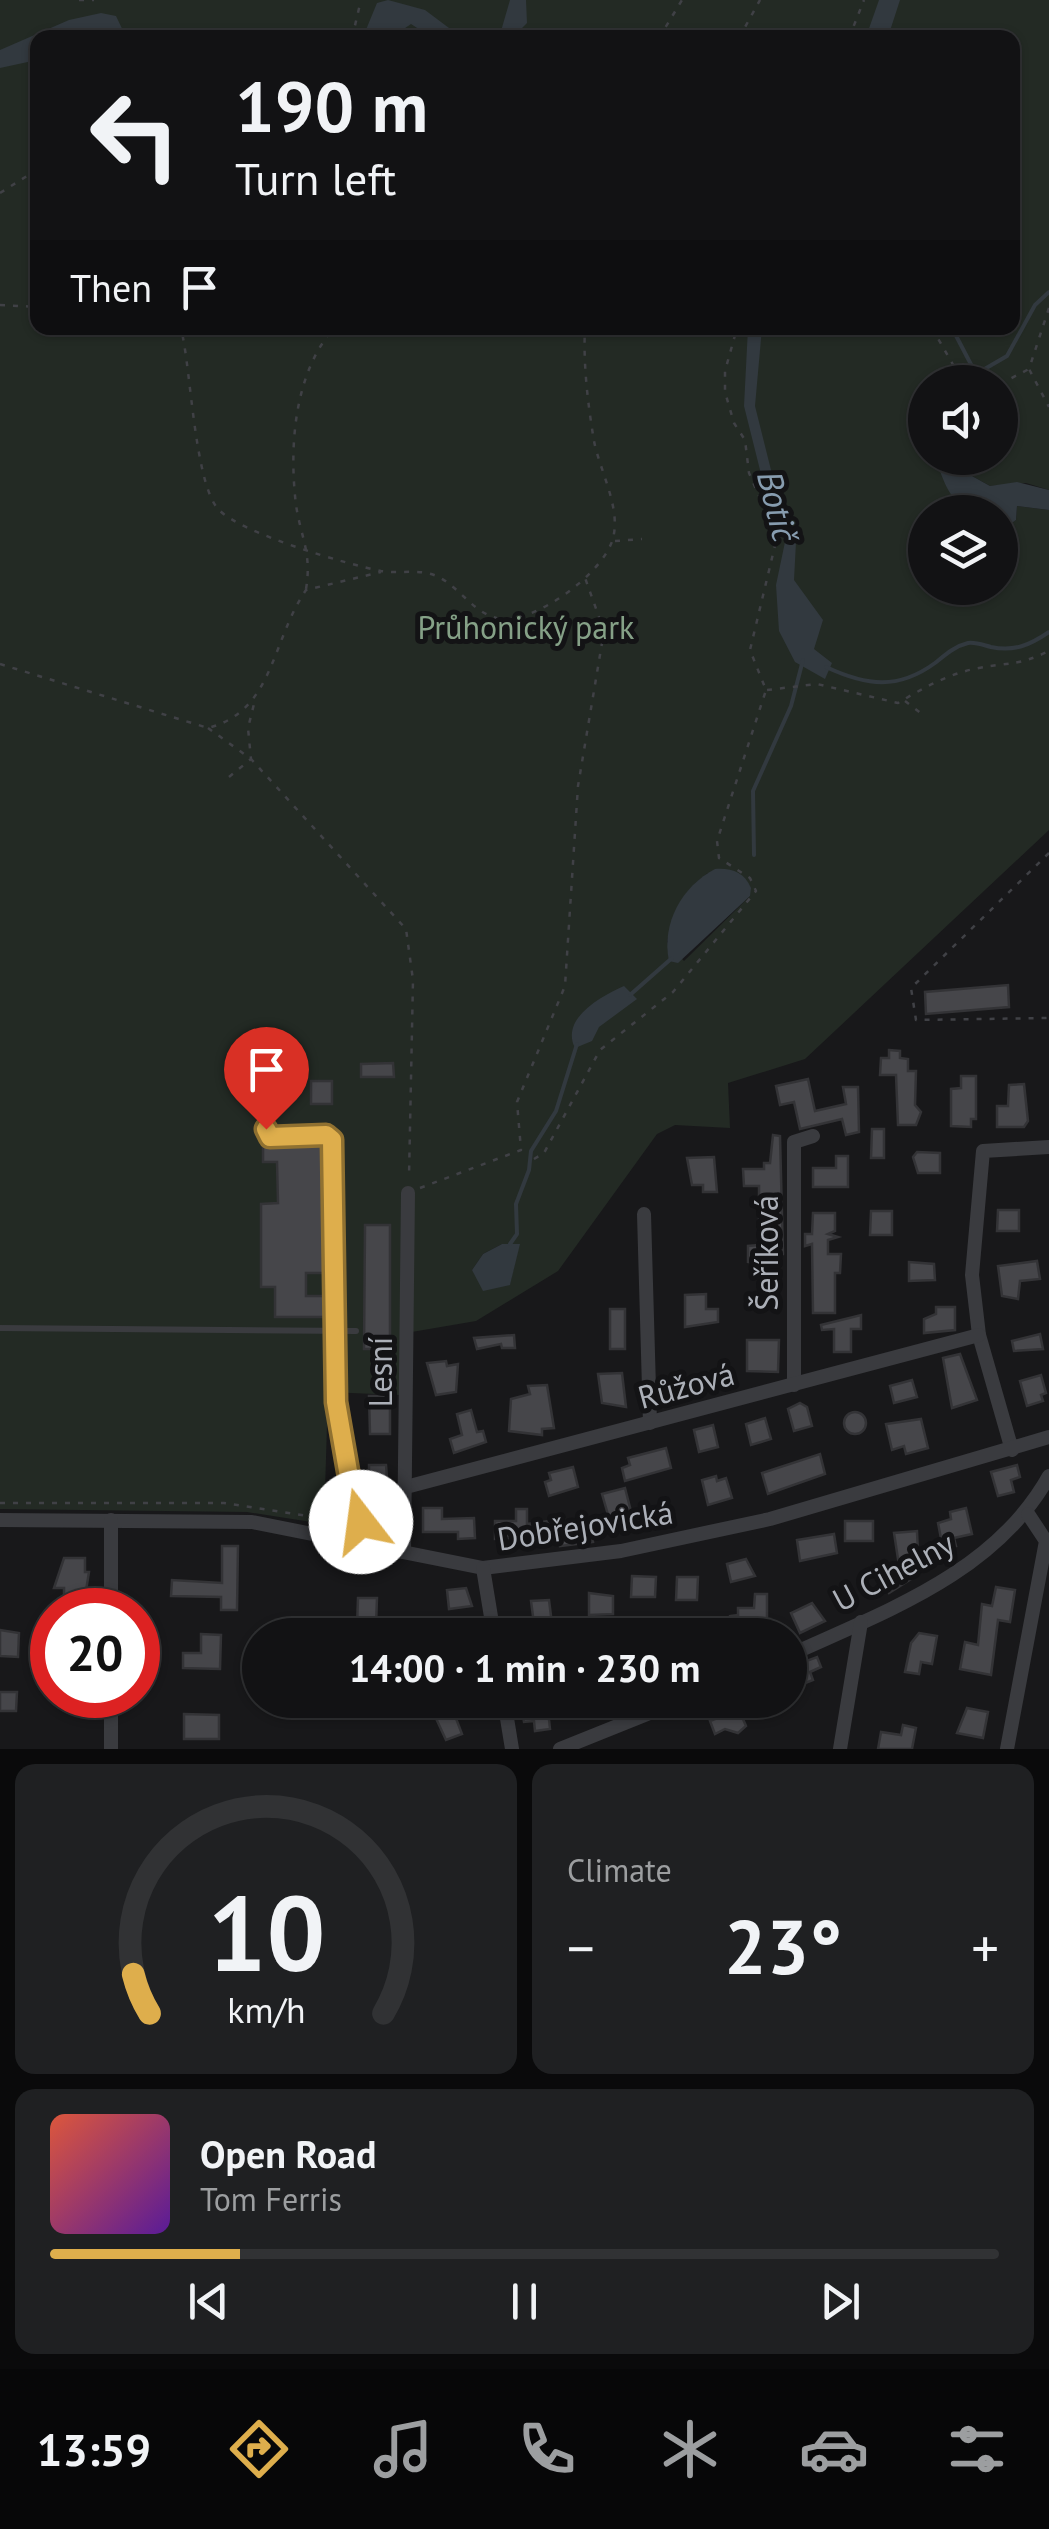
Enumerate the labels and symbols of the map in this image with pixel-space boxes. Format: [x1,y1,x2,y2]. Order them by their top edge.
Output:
water label: Botič [747,466,810,549]
park label: Průhonický park [418,606,635,648]
pin [224,1027,309,1130]
street label: Šeříková [745,1195,787,1311]
street label: Lesní [359,1337,401,1407]
street label: Růžová [633,1352,739,1418]
position arrow [309,1470,413,1574]
street label: Dobřejovická [494,1490,676,1560]
street label: U Cihelny [825,1521,961,1620]
speed limit sign: 20 [30,1588,160,1718]

